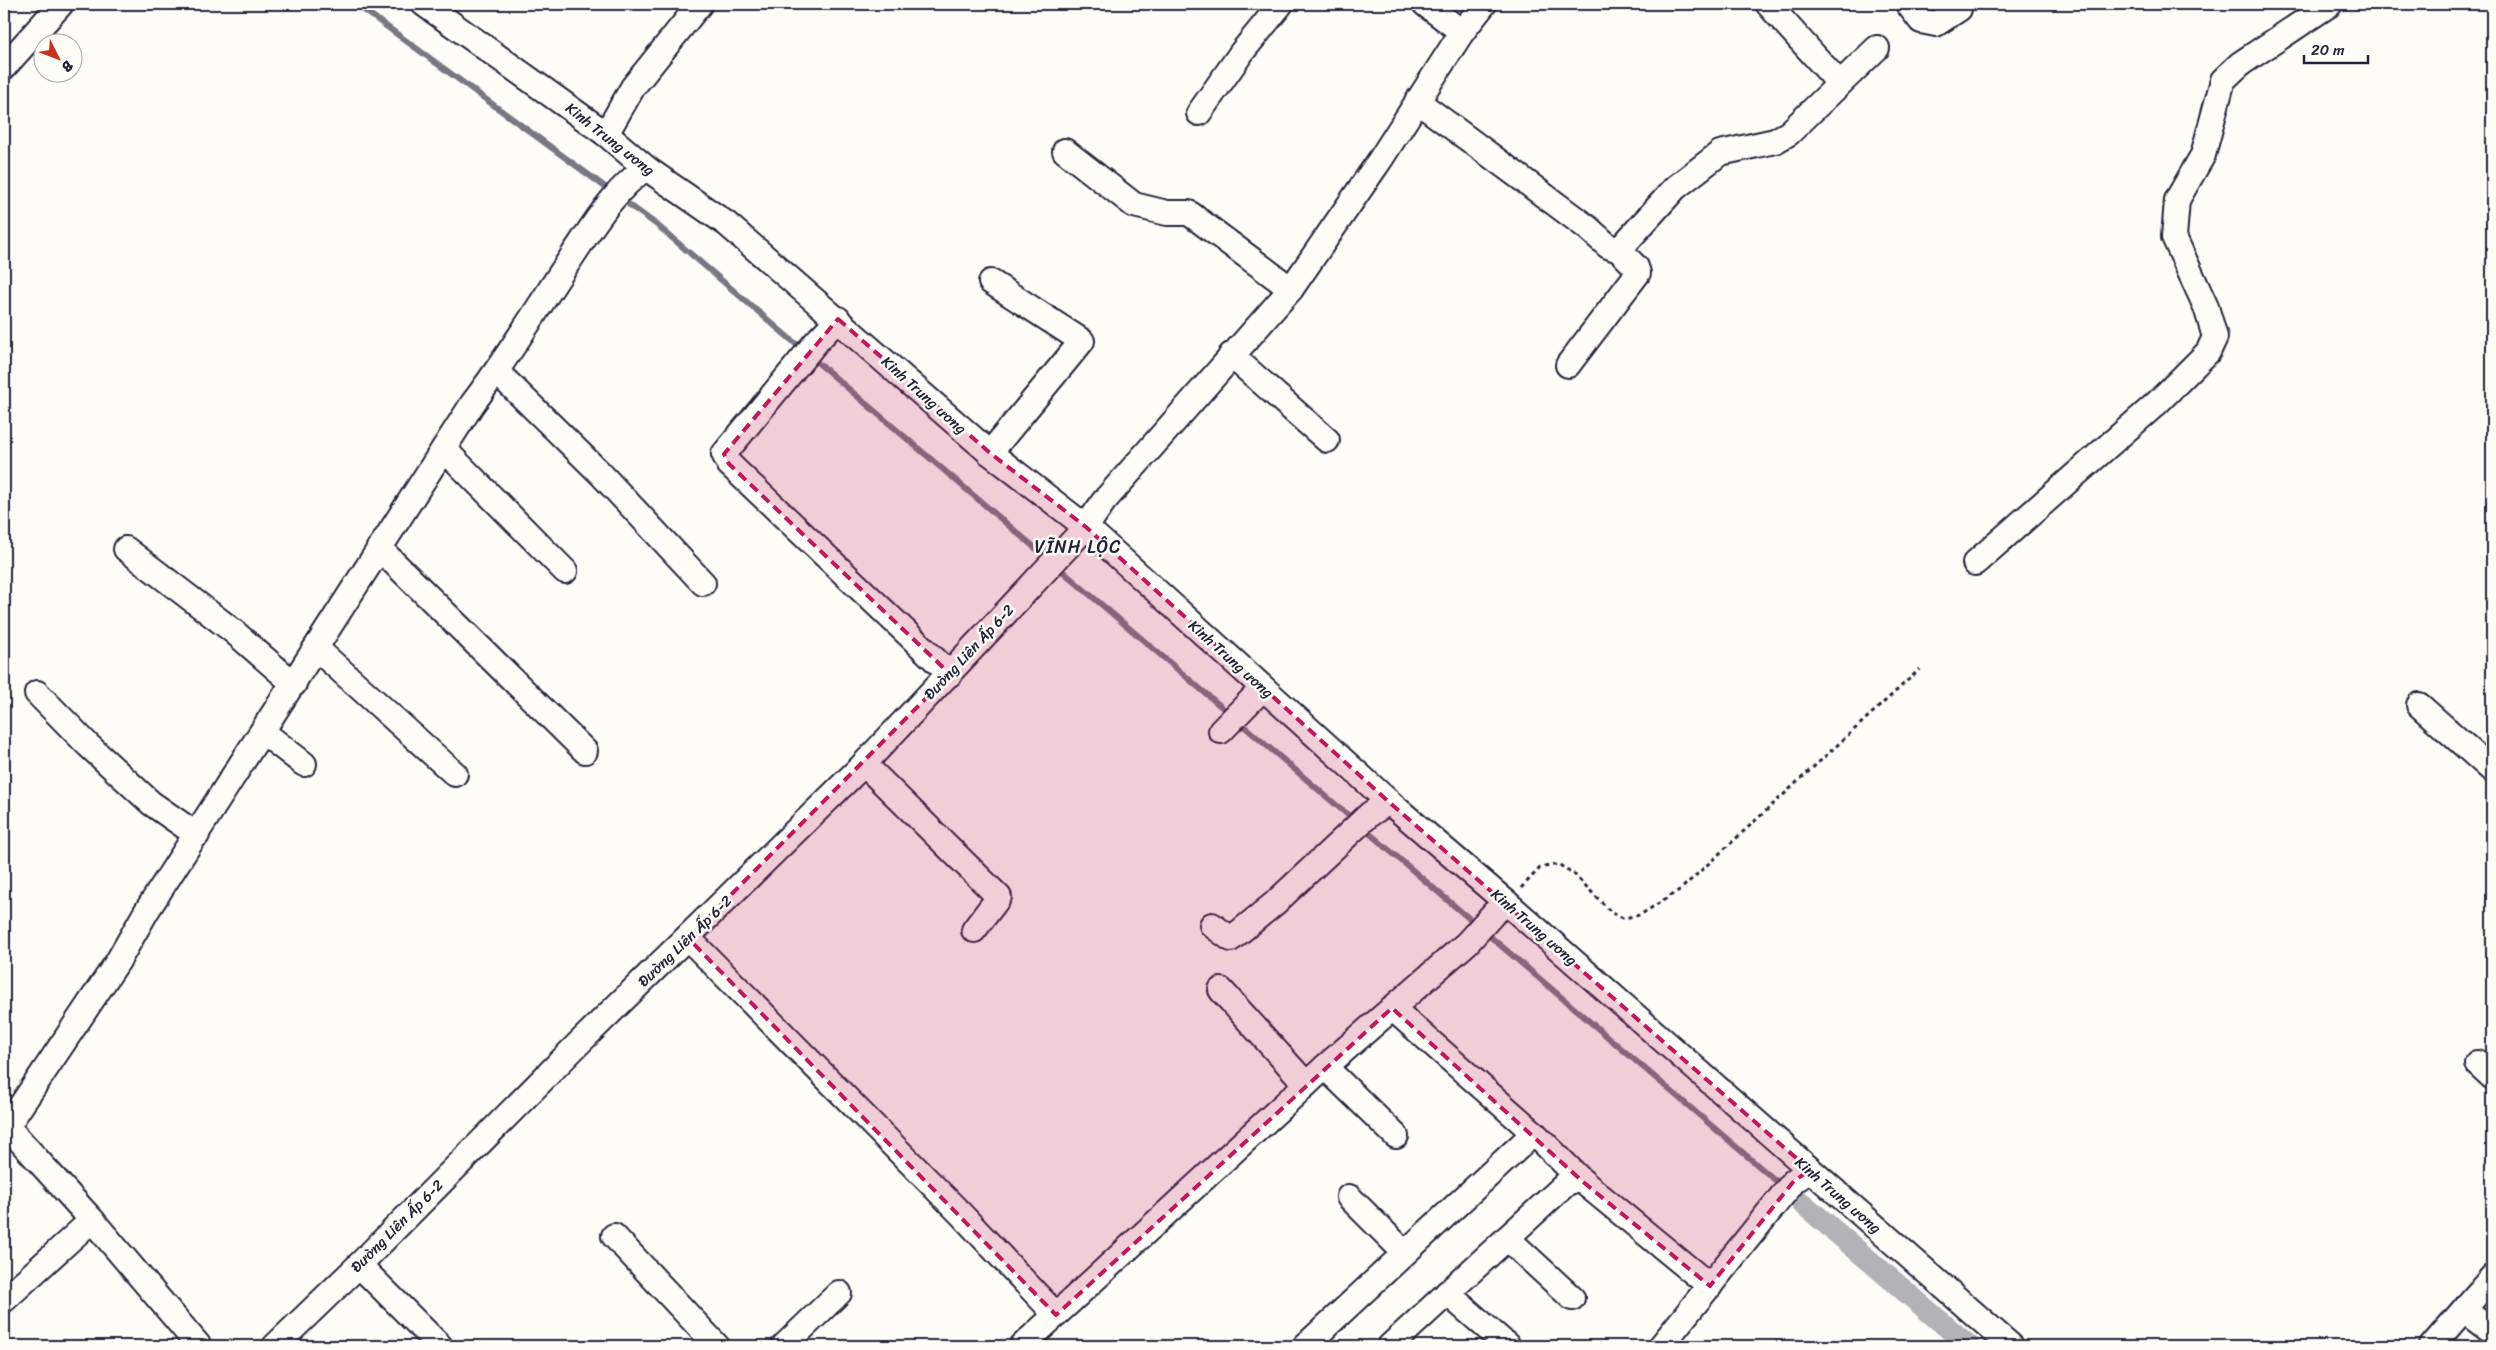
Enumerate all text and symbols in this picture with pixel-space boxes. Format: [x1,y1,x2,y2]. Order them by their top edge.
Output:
north arrow [32,32,82,82]
scale bar [2304,32,2367,64]
text: 20 m [2311,37,2345,63]
text: B [55,55,80,78]
street label: Kinh Trung ương [560,96,661,183]
street label: Kinh Trung ương [875,349,973,441]
district label: VĨNH LỘC [1035,531,1121,563]
street label: Đường Liên Ấp 6-2 [917,598,1021,706]
street label: Kinh Trung ương [1182,613,1280,705]
street label: Kinh Trung ương [1485,882,1584,972]
street label: Đường Liên Ấp 6-2 [632,889,739,993]
street label: Kinh Trung ương [1789,1150,1888,1240]
street label: Đường Liên Ấp 6-2 [344,1173,450,1279]

